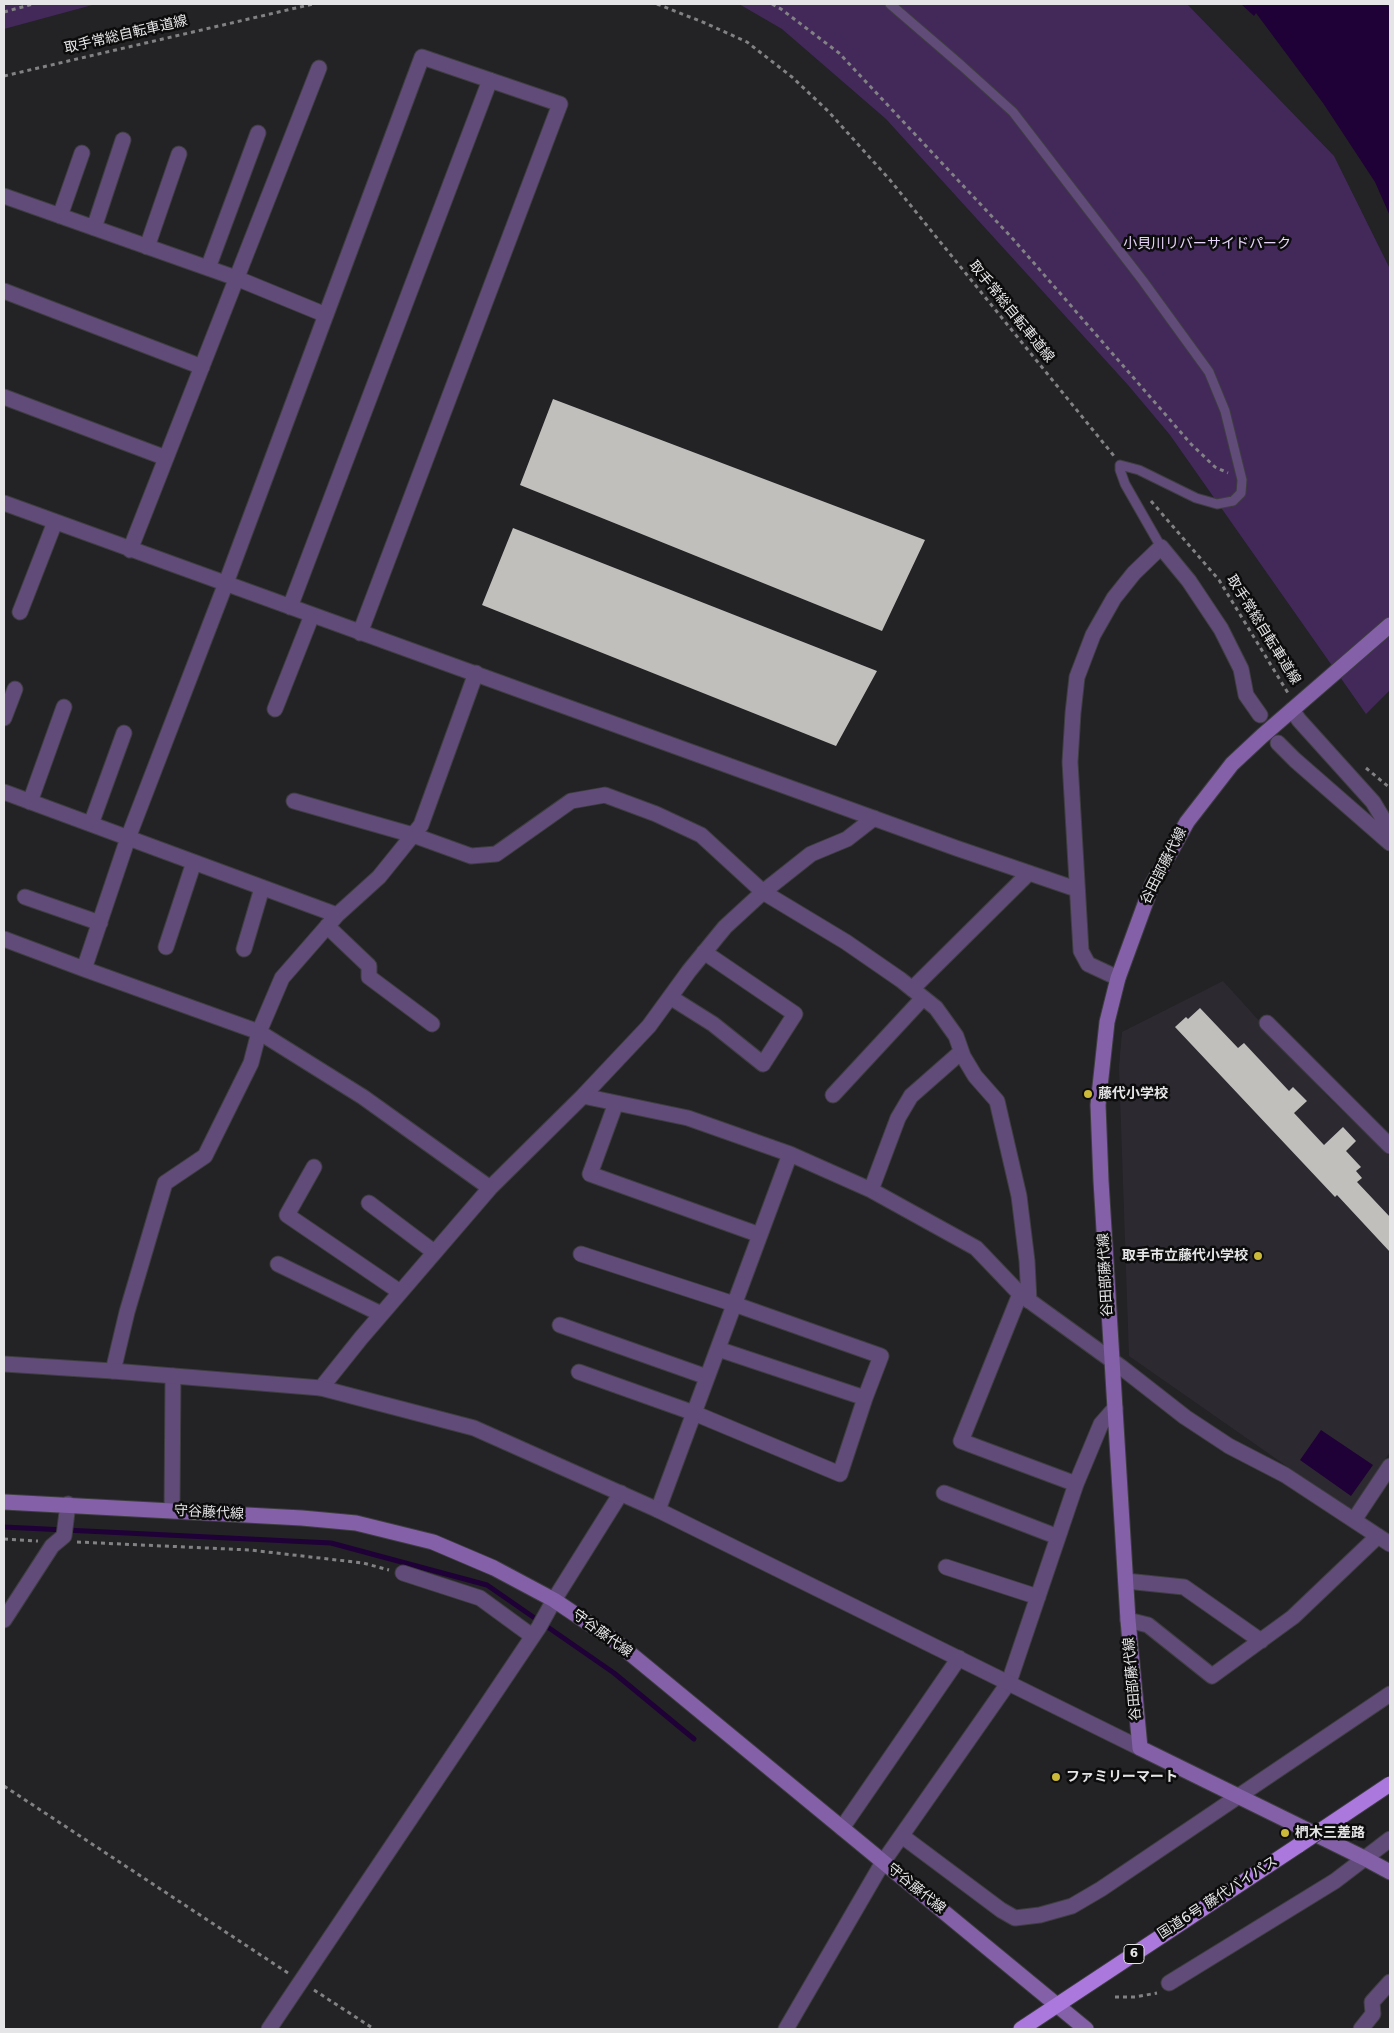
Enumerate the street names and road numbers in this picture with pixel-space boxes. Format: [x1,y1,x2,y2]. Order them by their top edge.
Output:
street label: 取手常総自転車道線 [63,13,189,57]
street label: 取手常総自転車道線 [965,258,1057,366]
street label: 取手常総自転車道線 [1222,572,1304,688]
street label: 谷田部藤代線 [1137,825,1191,907]
street label: 谷田部藤代線 [1095,1233,1117,1317]
street label: 守谷藤代線 [174,1503,244,1523]
street label: 守谷藤代線 [569,1607,635,1661]
street label: 谷田部藤代線 [1121,1636,1145,1722]
street label: 国道6号 藤代バイパス [1155,1853,1281,1943]
street label: 守谷藤代線 [884,1860,948,1918]
road number: 6 [1124,1945,1144,1964]

